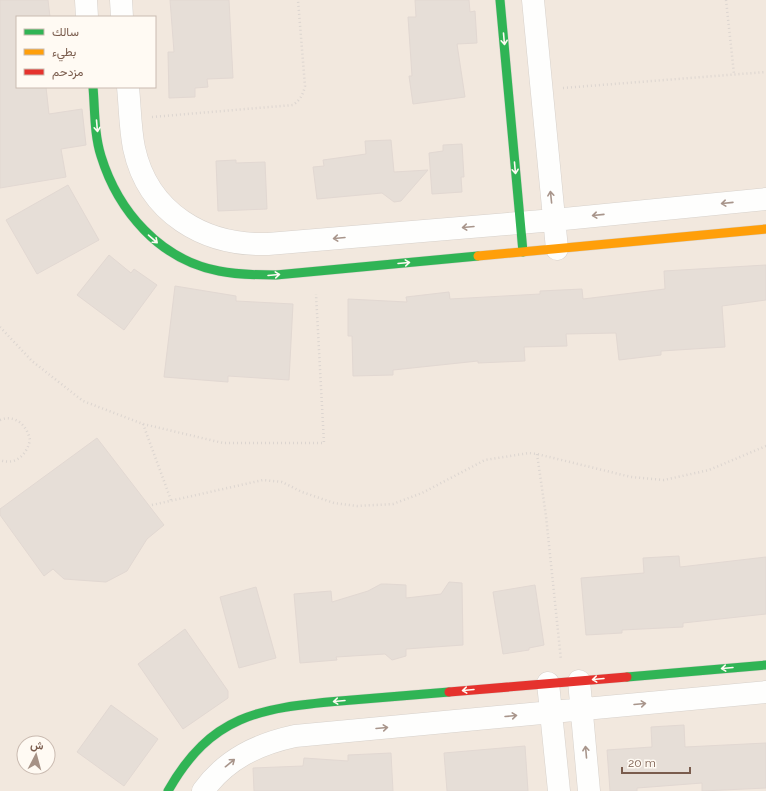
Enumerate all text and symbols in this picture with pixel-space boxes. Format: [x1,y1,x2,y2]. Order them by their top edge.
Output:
legend [16,16,156,88]
text: سالك [52,25,79,39]
one-way arrow [500,32,508,45]
text: بطيء [52,45,76,62]
text: مزدحم [52,65,83,80]
one-way arrow [93,119,100,132]
one-way arrow [512,161,519,174]
one-way arrow [548,191,555,204]
one-way arrow [721,199,734,206]
one-way arrow [592,212,605,219]
one-way arrow [462,223,475,231]
one-way arrow [148,234,158,243]
one-way arrow [333,234,346,241]
one-way arrow [397,260,410,267]
one-way arrow [267,272,280,279]
one-way arrow [721,664,734,672]
one-way arrow [592,675,605,683]
one-way arrow [462,686,475,694]
one-way arrow [333,697,346,705]
one-way arrow [634,700,647,708]
one-way arrow [504,713,517,720]
one-way arrow [375,725,388,732]
north arrow [16,735,56,775]
text: ش [30,738,44,753]
one-way arrow [582,746,589,759]
scale bar [622,749,690,775]
text: 20 m [628,756,656,770]
one-way arrow [225,759,236,767]

